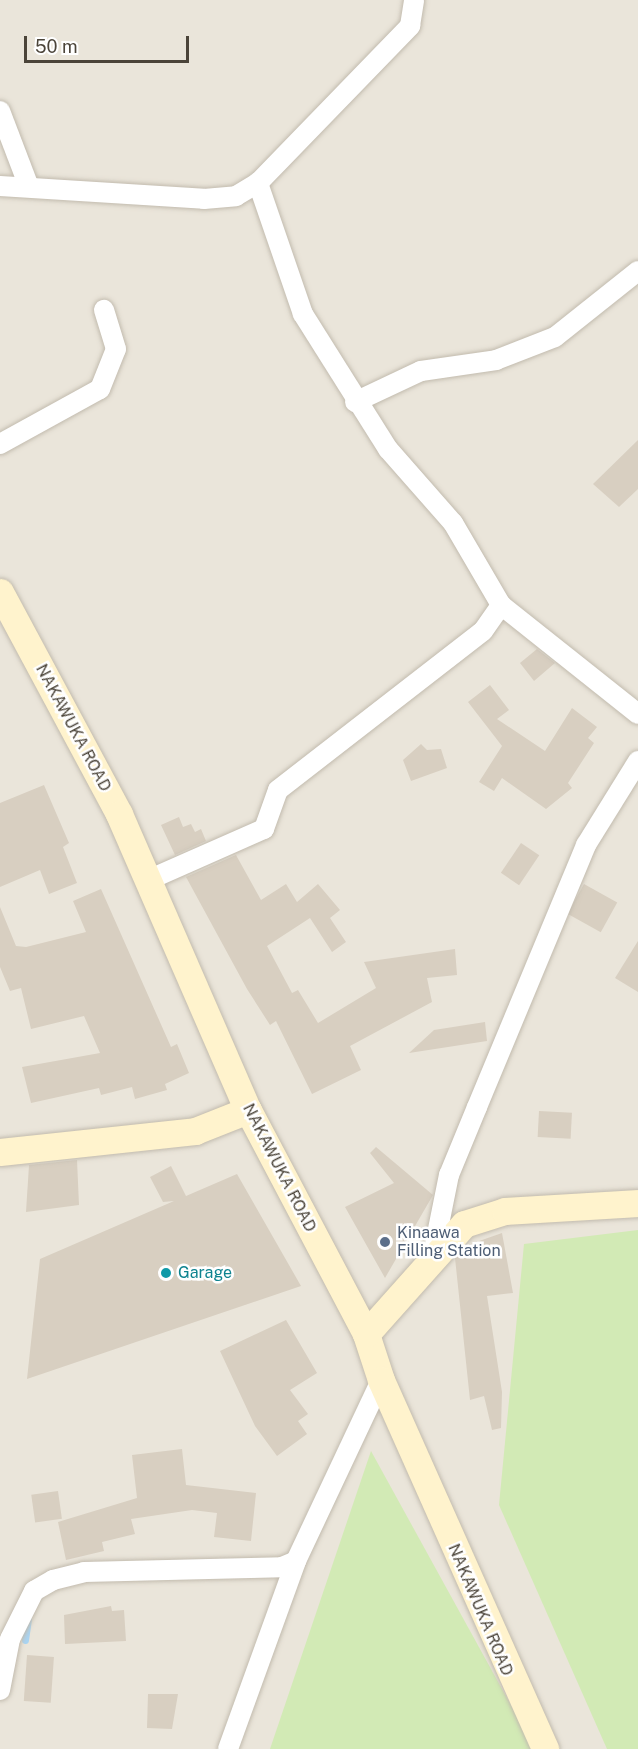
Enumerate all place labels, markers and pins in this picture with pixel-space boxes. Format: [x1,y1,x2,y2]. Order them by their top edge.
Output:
place label: Kinaawa Filling Station [397,1223,501,1261]
marker: Kinaawa Filling Station [378,1235,392,1249]
place label: Garage [178,1263,232,1283]
marker: Garage [159,1266,173,1280]

